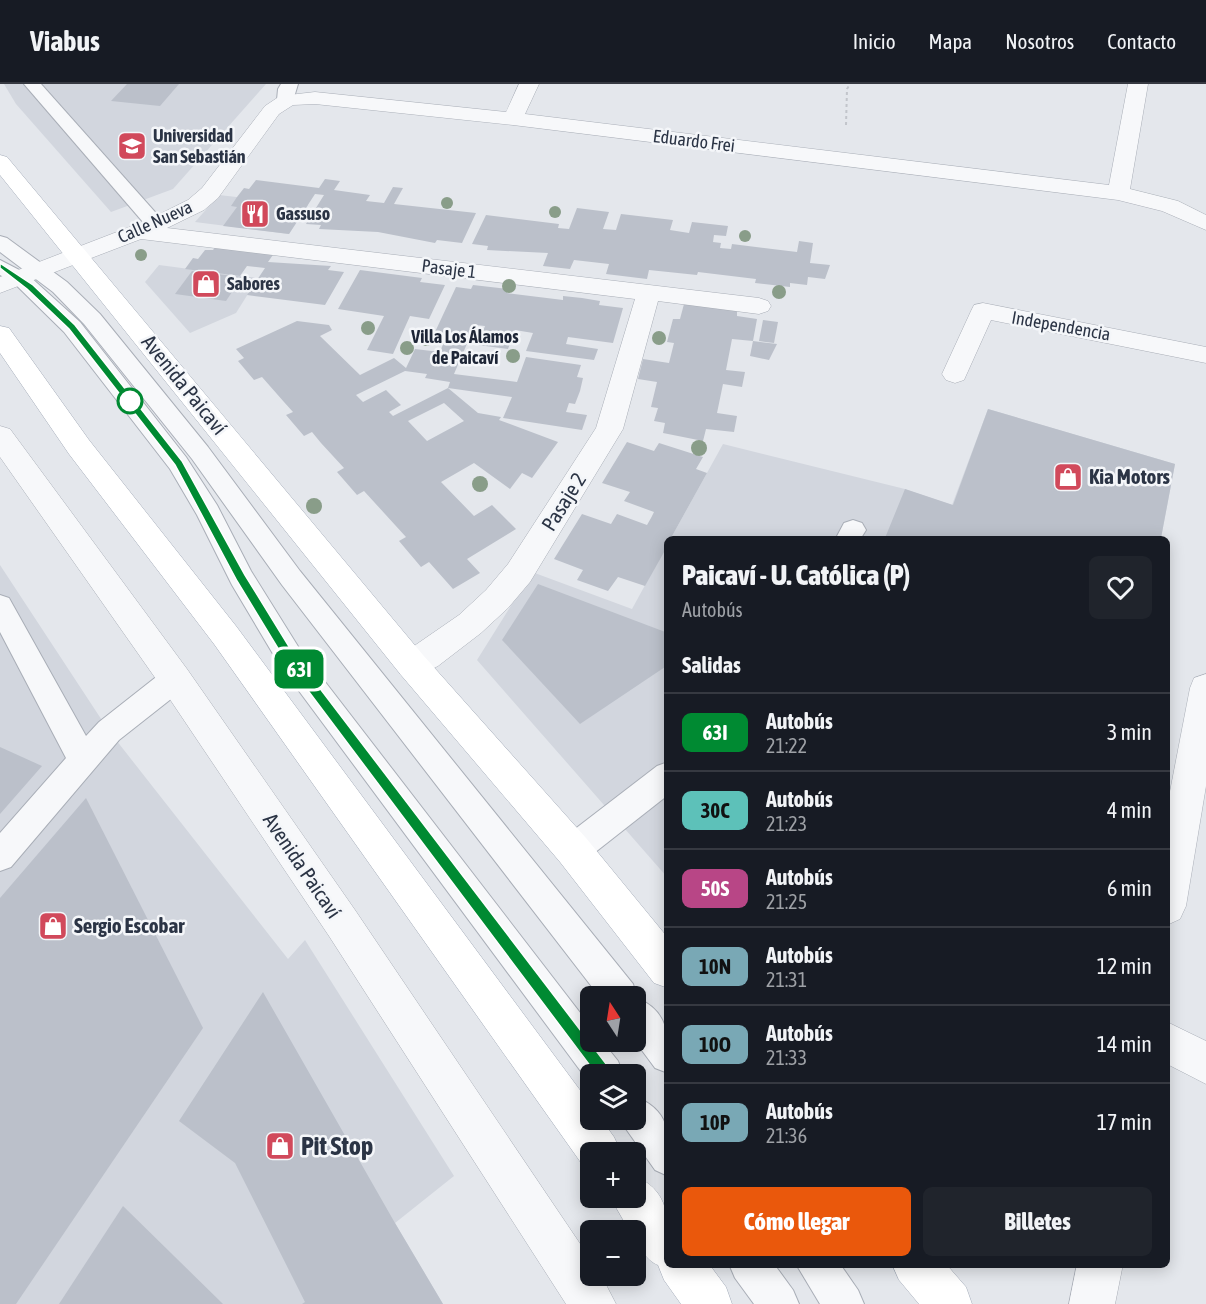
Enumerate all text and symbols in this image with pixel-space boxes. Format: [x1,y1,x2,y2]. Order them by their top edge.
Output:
text: Viabus [30,25,100,57]
text: Inicio [853,29,896,53]
text: Mapa [929,29,972,53]
text: Nosotros [1005,29,1074,53]
text: Contacto [1107,29,1176,53]
place label: Universidad San Sebastián [153,125,246,167]
street label: Eduardo Frei [652,125,736,156]
school or university icon: Universidad San Sebastián [116,130,148,162]
street label: Calle Nueva [114,196,195,247]
restaurant icon: Gassuso [239,198,271,230]
place label: Gassuso [276,203,330,224]
street label: Pasaje 1 [421,255,478,282]
shop icon: Sabores [190,268,222,300]
place label: Sabores [227,273,280,294]
street label: Independencia [1010,306,1112,345]
district label: Villa Los Álamos de Paicaví [410,326,519,368]
street label: Avenida Paicaví [137,330,232,439]
unlabelled marker [117,388,143,414]
shop icon: Kia Motors [1052,461,1084,493]
place label: Kia Motors [1089,464,1171,488]
street label: Pasaje 2 [536,468,590,535]
button: heart [1089,556,1152,619]
text: Paicaví - U. Católica (P) [682,559,910,591]
text: Autobús [682,598,743,621]
line badge: 63I [264,650,334,688]
text: Salidas [682,652,741,678]
text: 63I [286,657,312,681]
text: Autobús [766,708,833,734]
text: 3 min [1107,719,1152,745]
text: 63I [702,720,728,744]
text: 21:22 [766,734,807,757]
text: Autobús [766,786,833,812]
text: 4 min [1107,797,1152,823]
text: 30C [700,798,730,822]
street label: Avenida Paicaví [259,808,347,923]
text: 21:23 [766,812,807,835]
text: Autobús [766,864,833,890]
text: 6 min [1107,875,1152,901]
text: 50S [701,876,729,900]
text: 21:25 [766,890,807,913]
shop icon: Sergio Escobar [37,910,69,942]
place label: Sergio Escobar [74,913,185,937]
text: Autobús [766,942,833,968]
text: 12 min [1097,953,1152,979]
text: 10N [699,954,731,978]
text: 21:31 [766,968,807,991]
north arrow [580,986,646,1052]
map controls [580,986,646,1286]
text: Autobús [766,1020,833,1046]
text: 14 min [1097,1031,1152,1057]
text: 10O [699,1032,731,1056]
text: 21:33 [766,1046,807,1069]
button: layers [580,1064,646,1130]
text: Autobús [766,1098,833,1124]
text: 17 min [1097,1109,1152,1135]
text: 10P [700,1110,730,1134]
text: 21:36 [766,1124,807,1147]
shop icon: Pit Stop [264,1130,296,1162]
place label: Pit Stop [301,1131,373,1161]
button: + [580,1142,646,1208]
button: Cómo llegar [682,1187,911,1256]
button: Billetes [923,1187,1152,1256]
button: − [580,1220,646,1286]

